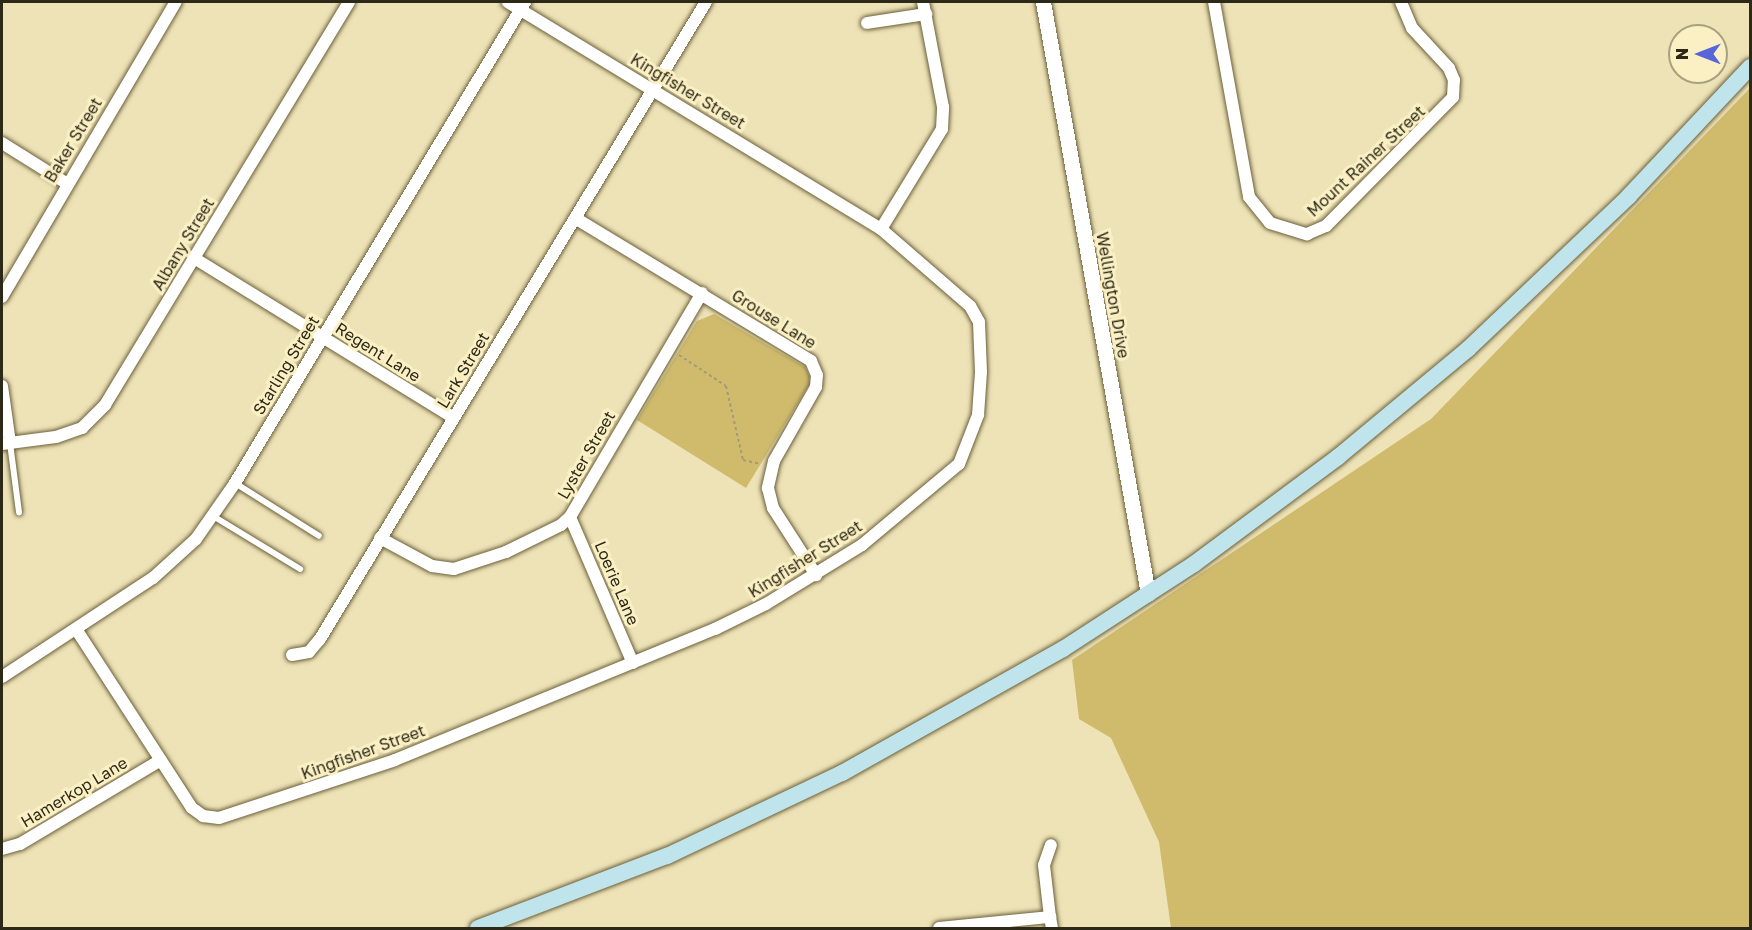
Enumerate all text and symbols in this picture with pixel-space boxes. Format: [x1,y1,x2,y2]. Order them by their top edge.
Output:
north arrow [1668,24,1728,84]
text: N [1672,48,1692,60]
street label: Kingfisher Street [627,49,749,133]
street label: Baker Street [40,94,106,186]
street label: Mount Rainer Street [1303,102,1429,220]
street label: Albany Street [148,194,218,294]
street label: Wellington Drive [1092,230,1134,360]
street label: Grouse Lane [728,285,820,353]
street label: Starling Street [249,312,323,418]
street label: Regent Lane [332,318,424,386]
street label: Lark Street [433,329,493,411]
street label: Lyster Street [553,408,619,502]
street label: Kingfisher Street [745,516,865,602]
street label: Loerie Lane [591,538,643,628]
street label: Kingfisher Street [298,721,428,783]
street label: Hamerkop Lane [17,753,131,831]

